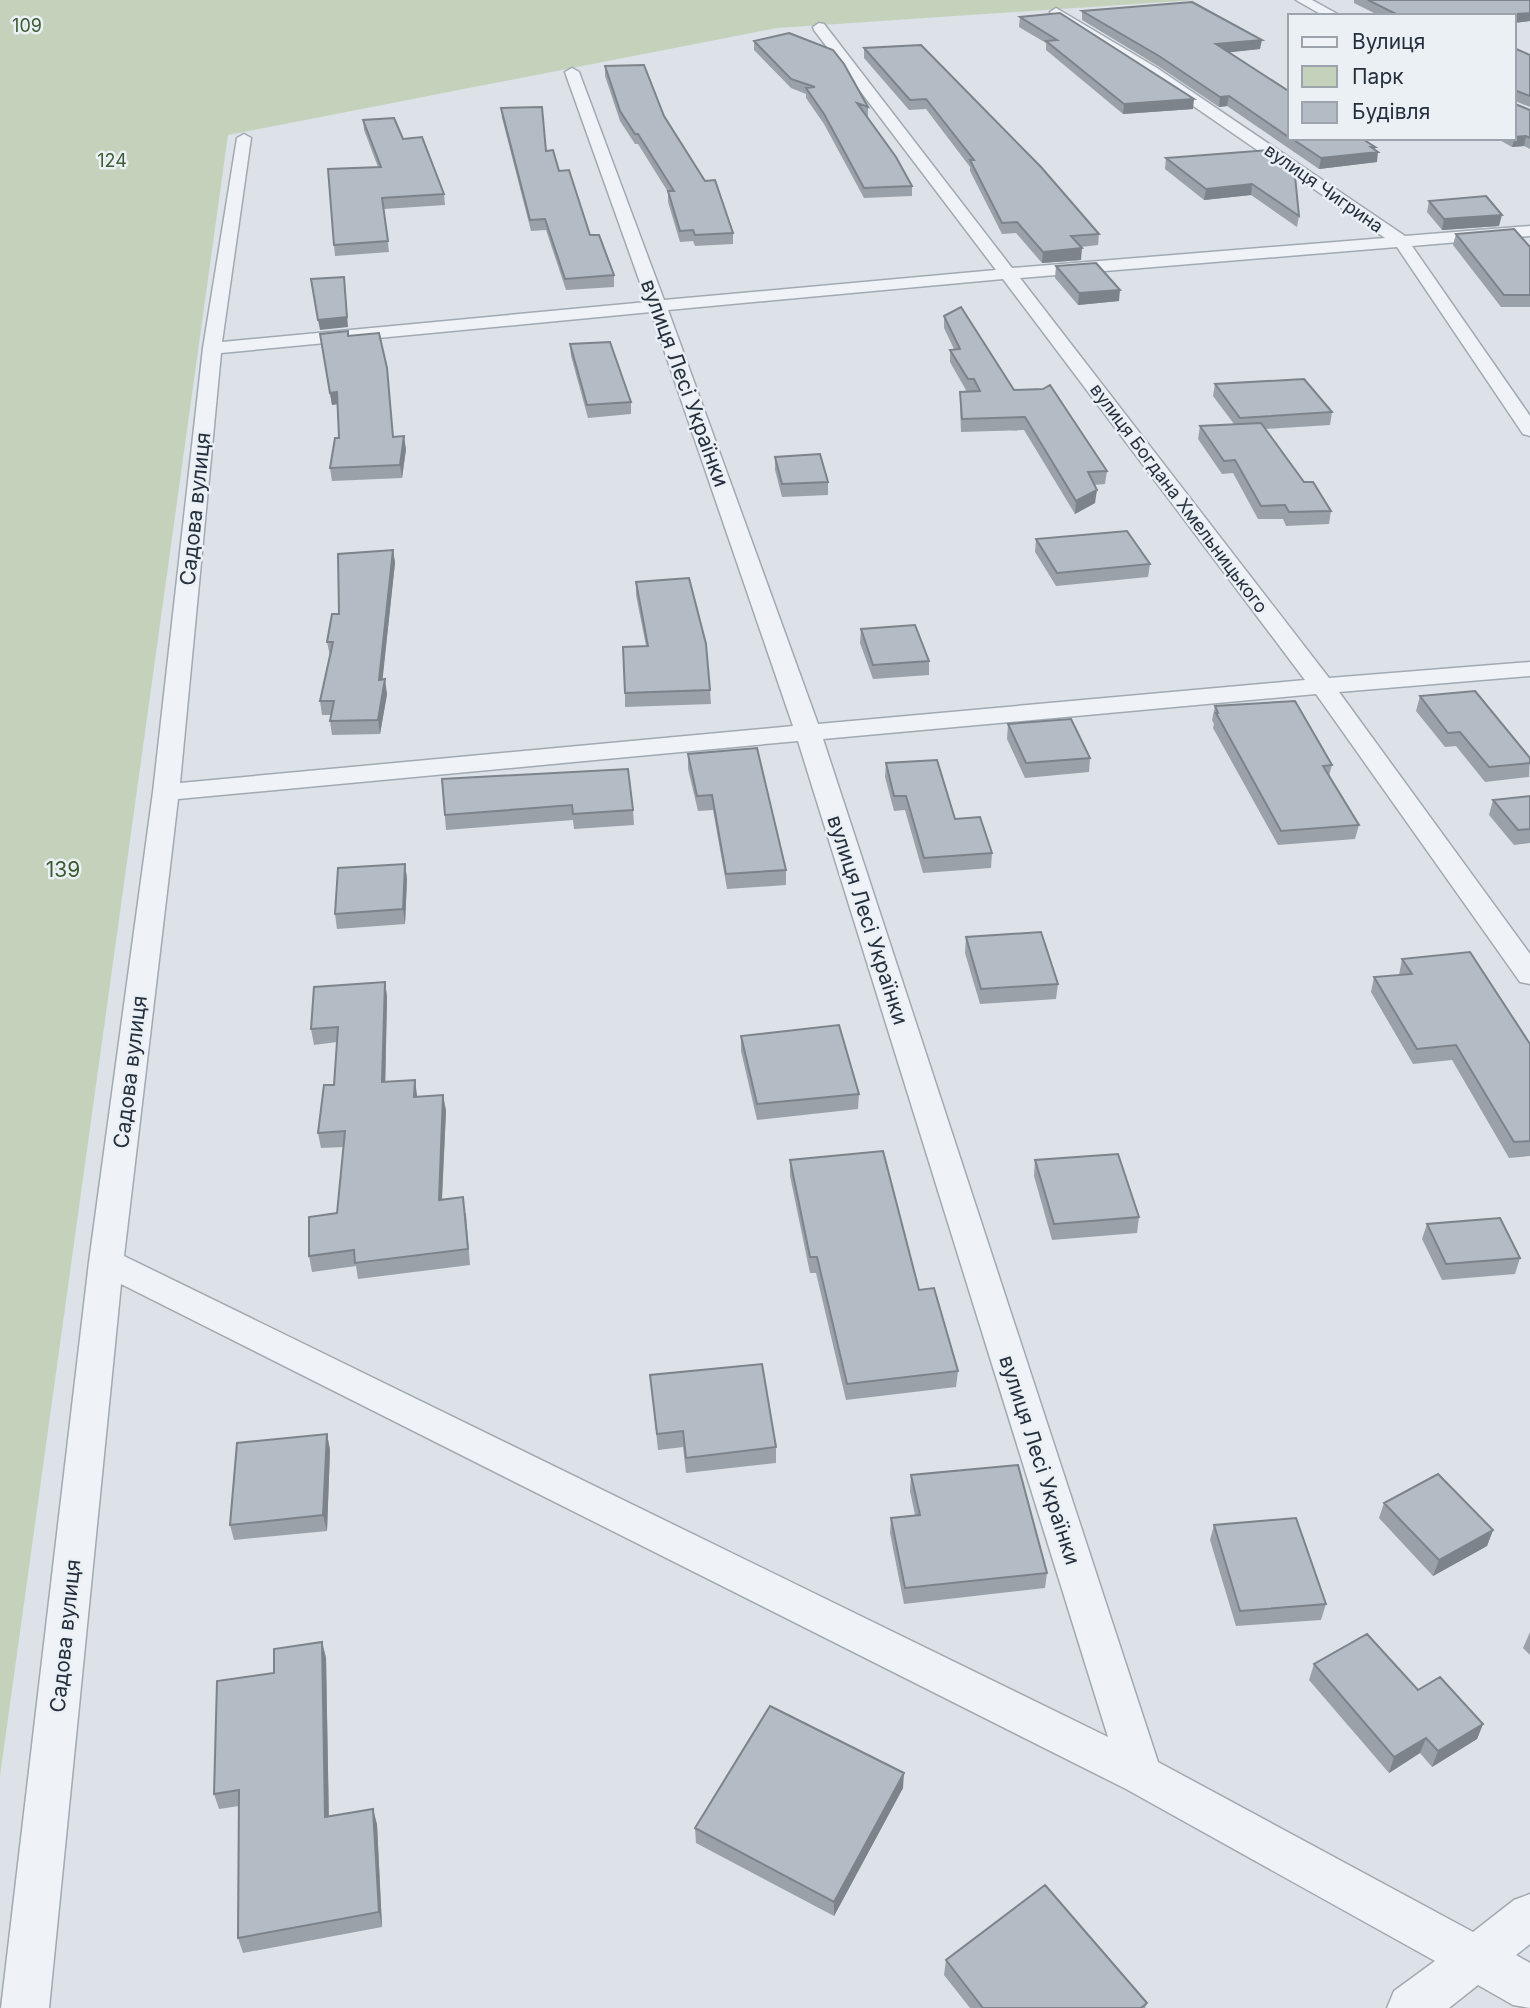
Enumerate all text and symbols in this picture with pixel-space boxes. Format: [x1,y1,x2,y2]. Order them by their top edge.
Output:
legend [1288,14,1516,140]
park label: 109 [12,15,42,36]
text: Вулиця [1352,29,1425,54]
text: Парк [1352,64,1404,89]
text: Будівля [1352,99,1430,124]
street label: вулиця Чигрина [1261,139,1387,237]
park label: 124 [97,150,127,171]
street label: вулиця Лесі Українки [636,276,734,490]
street label: вулиця Богдана Хмельницького [1086,379,1272,617]
street label: Садова вулиця [175,431,215,587]
street label: вулиця Лесі Українки [822,812,914,1028]
park label: 139 [46,857,80,882]
street label: Садова вулиця [108,994,152,1150]
street label: вулиця Лесі Українки [994,1352,1086,1568]
street label: Садова вулиця [45,1558,85,1714]

